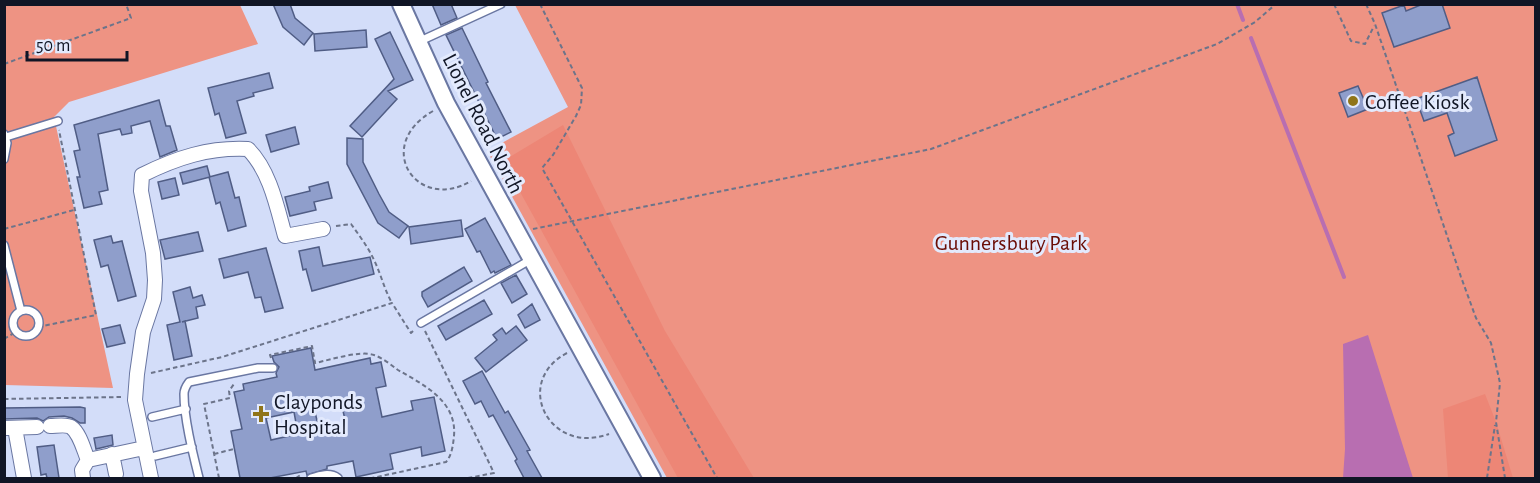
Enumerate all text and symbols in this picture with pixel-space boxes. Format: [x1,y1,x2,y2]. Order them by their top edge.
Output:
scale bar [27,24,128,62]
text: 50 m [36,37,70,55]
street label: Lionel Road North [438,50,528,197]
place label: Coffee Kiosk [1365,91,1470,113]
marker: Coffee Kiosk [1346,94,1360,108]
park label: Gunnersbury Park [935,232,1087,254]
place label: Clayponds Hospital [274,391,363,438]
marker: Clayponds Hospital [252,405,270,423]

